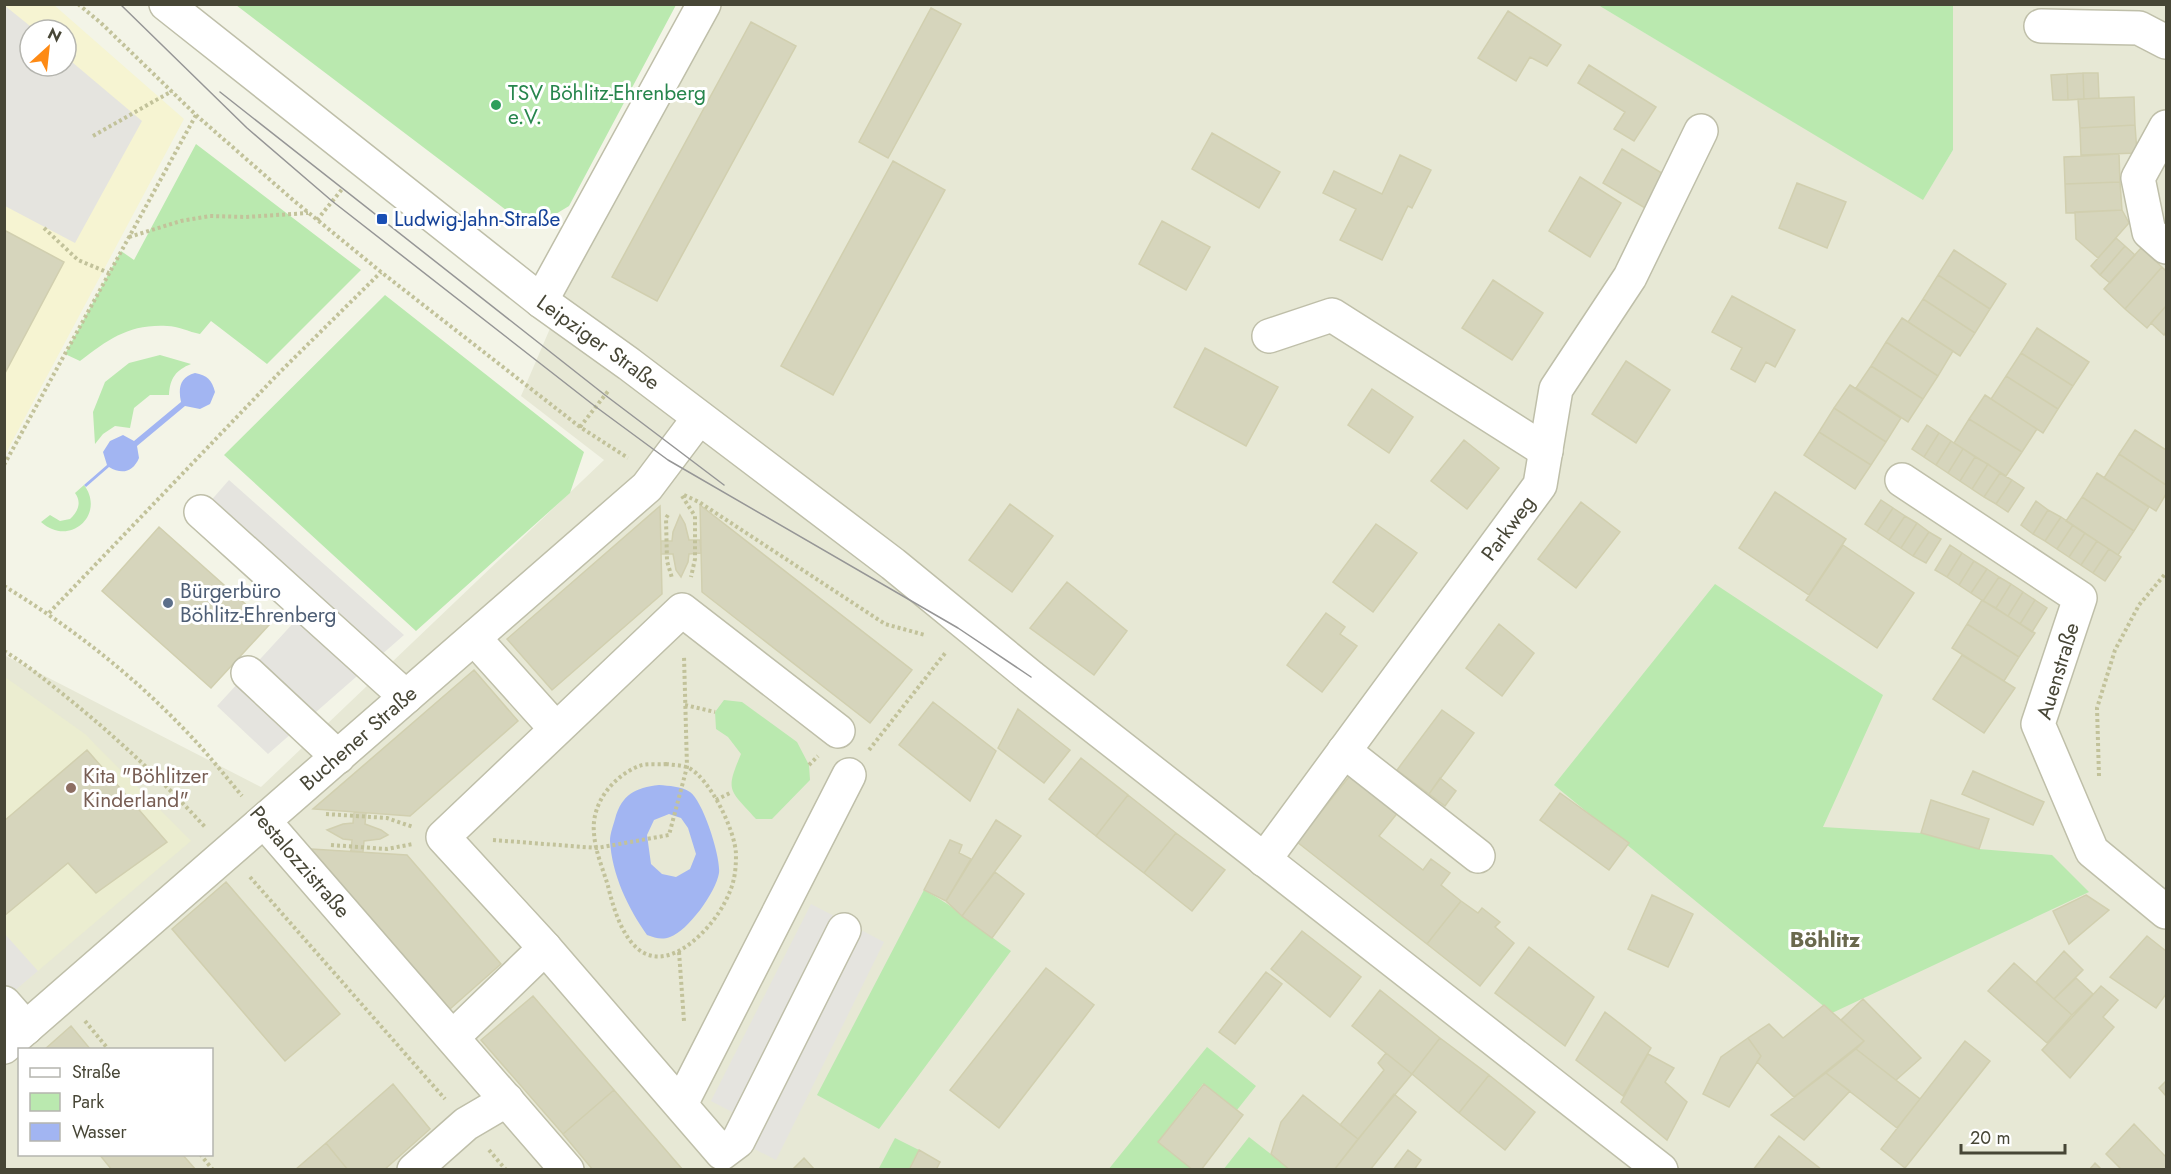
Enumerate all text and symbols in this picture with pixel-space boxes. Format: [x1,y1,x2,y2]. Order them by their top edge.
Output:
north arrow [18,18,78,78]
text: N [44,22,65,48]
place label: TSV Böhlitz-Ehrenberg e.V. [508,78,706,132]
marker: TSV Böhlitz-Ehrenberg e.V. [489,98,503,112]
place label: Ludwig-Jahn-Straße [394,204,560,234]
marker: Ludwig-Jahn-Straße [375,212,389,226]
street label: Leipziger Straße [531,288,666,397]
street label: Parkweg [1474,489,1542,567]
place label: Bürgerbüro Böhlitz-Ehrenberg [180,576,337,630]
marker: Bürgerbüro Böhlitz-Ehrenberg [161,596,175,610]
street label: Auenstraße [2029,619,2087,723]
street label: Buchener Straße [293,679,424,798]
place label: Kita "Böhlitzer Kinderland" [83,761,209,815]
marker: Kita "Böhlitzer Kinderland" [64,781,78,795]
street label: Pestalozzistraße [243,799,357,925]
district label: Böhlitz [1790,923,1861,955]
legend [18,1048,213,1156]
text: Straße [72,1059,120,1085]
text: Park [72,1089,104,1115]
scale bar [1961,1117,2064,1155]
text: Wasser [72,1119,127,1145]
text: 20 m [1970,1125,2010,1151]

